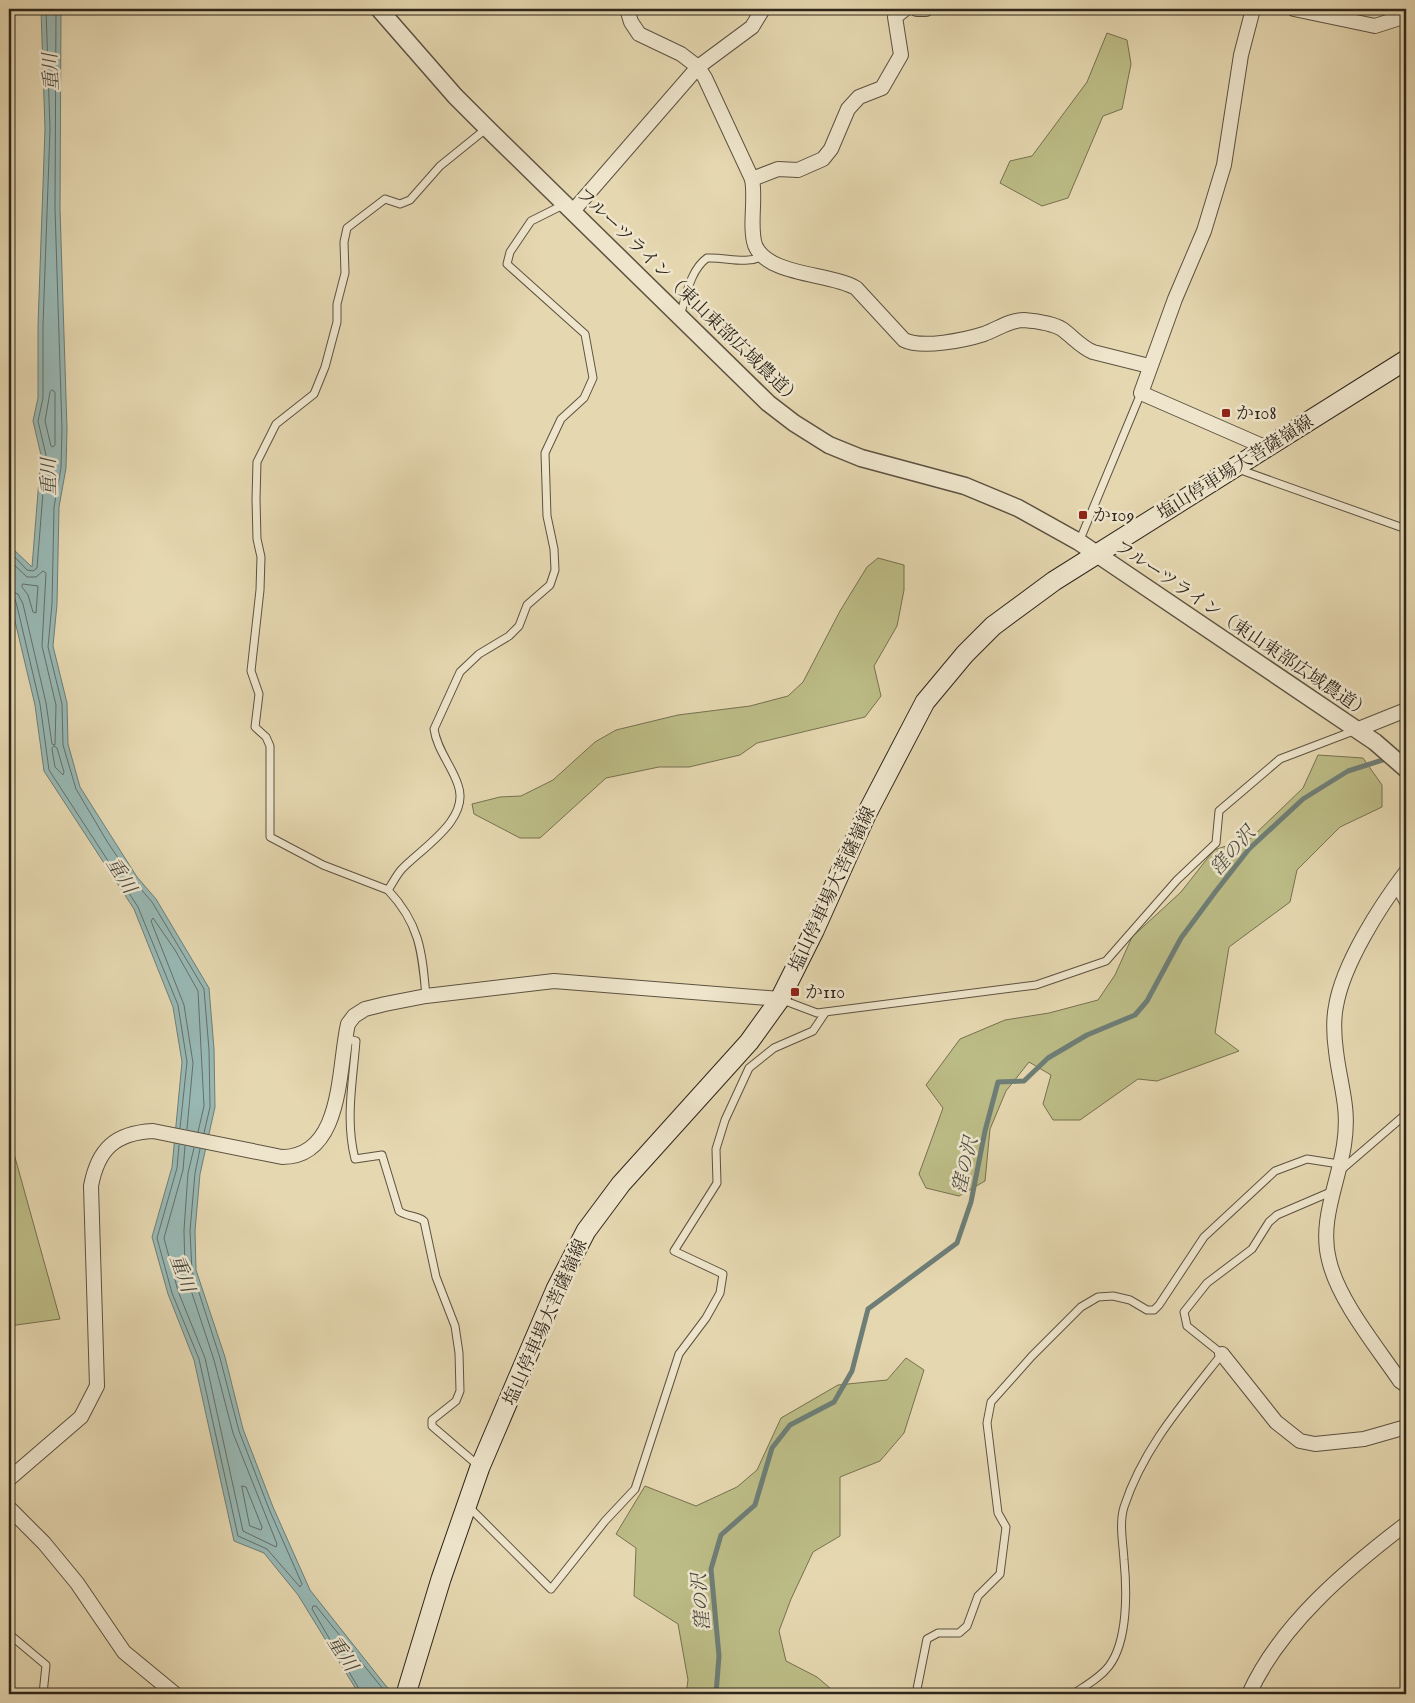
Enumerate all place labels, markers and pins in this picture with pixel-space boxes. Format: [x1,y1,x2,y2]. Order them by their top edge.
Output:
place label: か108 [1236,403,1277,426]
marker: か108 [1220,407,1232,419]
place label: か109 [1093,505,1134,528]
marker: か109 [1077,509,1089,521]
place label: か110 [805,982,845,1005]
marker: か110 [789,986,801,998]

